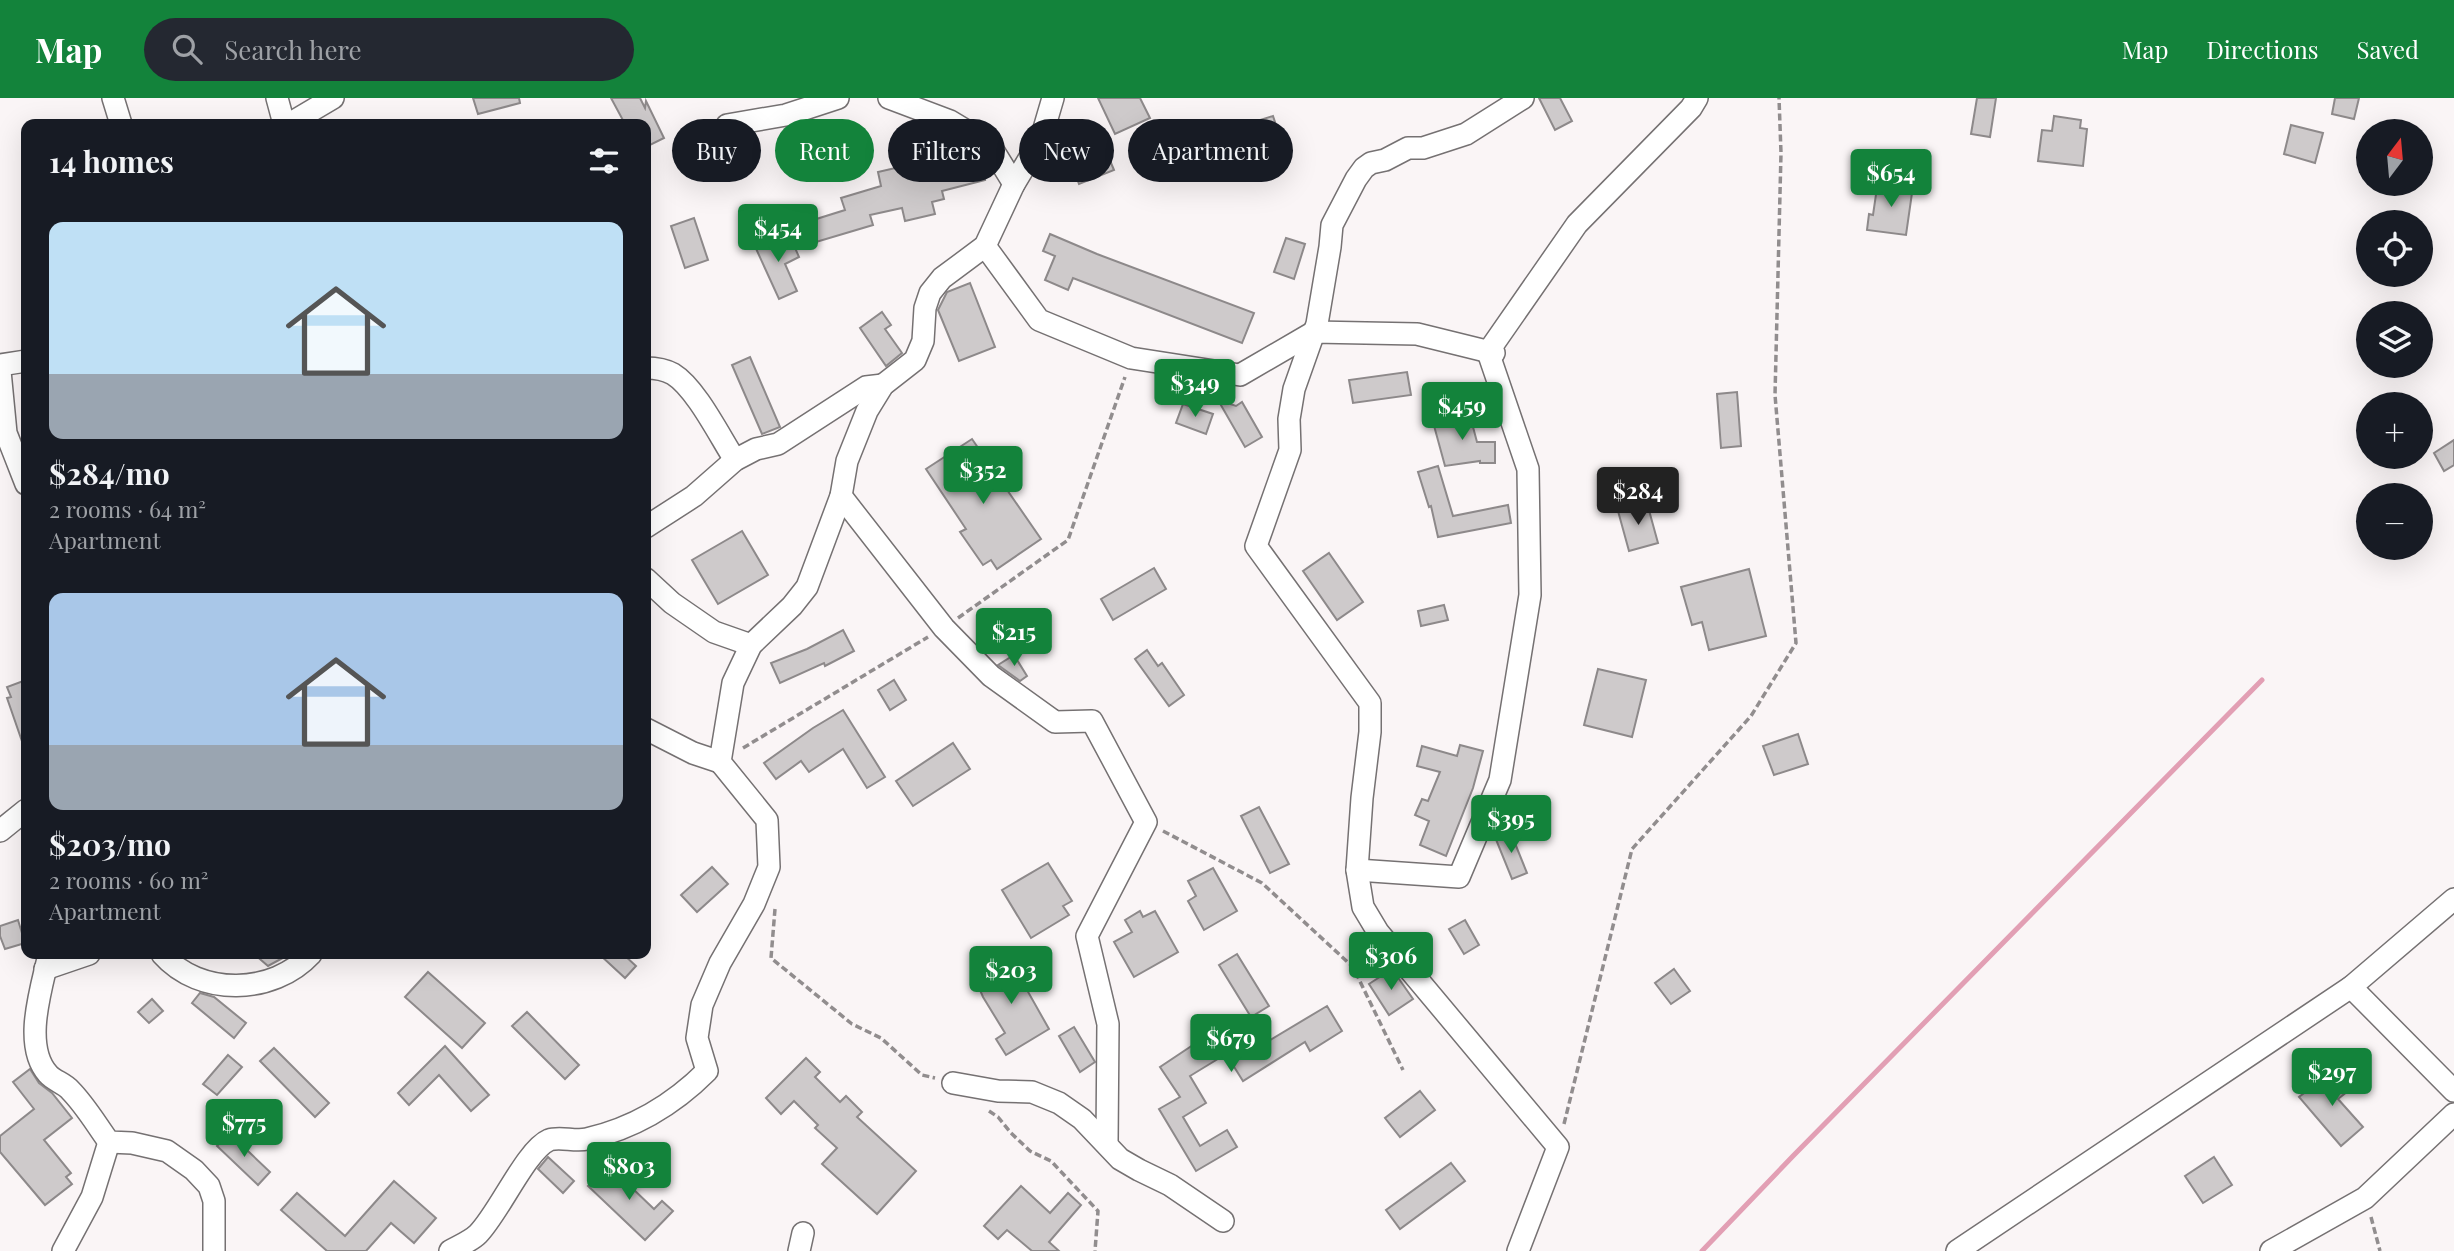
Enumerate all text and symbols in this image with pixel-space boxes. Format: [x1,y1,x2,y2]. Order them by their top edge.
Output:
search box [144,18,634,81]
text: Map [35,27,102,71]
icon: search [168,30,206,68]
text: Search here [224,32,362,67]
text: Map [2122,33,2168,65]
text: Directions [2206,33,2319,65]
text: Saved [2357,33,2419,65]
chip: Buy [672,119,761,182]
chip: Rent [775,119,874,182]
chip: Filters [888,119,1005,182]
chip: New [1019,119,1114,182]
chip: Apartment [1128,119,1293,182]
north arrow [2356,119,2432,196]
map controls [2356,119,2433,560]
text: 14 homes [49,141,174,181]
icon: filters [585,142,623,180]
pin: $654 [1850,150,1932,209]
text: $654 [1867,156,1915,187]
pin: $454 [737,204,819,264]
button: locate [2356,210,2433,287]
text: $454 [754,211,802,242]
icon: home [273,268,399,394]
button: layers [2356,301,2433,378]
pin: $349 [1154,360,1236,419]
text: $349 [1170,366,1220,397]
pin: $459 [1421,382,1503,442]
text: $459 [1438,389,1486,420]
button: + [2356,392,2433,469]
pin: $352 [942,446,1024,506]
text: $284/mo [49,453,170,493]
text: $352 [960,453,1006,484]
pin: $284 [1597,468,1679,527]
text: $284 [1613,474,1663,505]
button: − [2356,483,2433,560]
text: 2 rooms · 64 m² [49,493,206,524]
text: Apartment [49,524,161,555]
pin: $215 [973,608,1055,668]
text: $215 [992,615,1036,646]
icon: home [273,639,399,765]
pin: $395 [1470,796,1552,855]
text: $395 [1487,802,1535,833]
text: $203/mo [49,824,171,864]
text: 2 rooms · 60 m² [49,864,209,895]
text: Apartment [49,895,161,926]
pin: $306 [1350,932,1432,992]
text: $306 [1365,939,1417,970]
pin: $203 [970,946,1052,1006]
text: $203 [985,953,1037,984]
pin: $679 [1190,1014,1272,1074]
text: $679 [1206,1021,1256,1052]
pin: $297 [2291,1048,2373,1108]
text: $297 [2308,1055,2356,1086]
pin: $775 [203,1100,285,1159]
text: $775 [222,1106,266,1137]
pin: $803 [588,1142,670,1202]
text: $803 [603,1149,655,1180]

